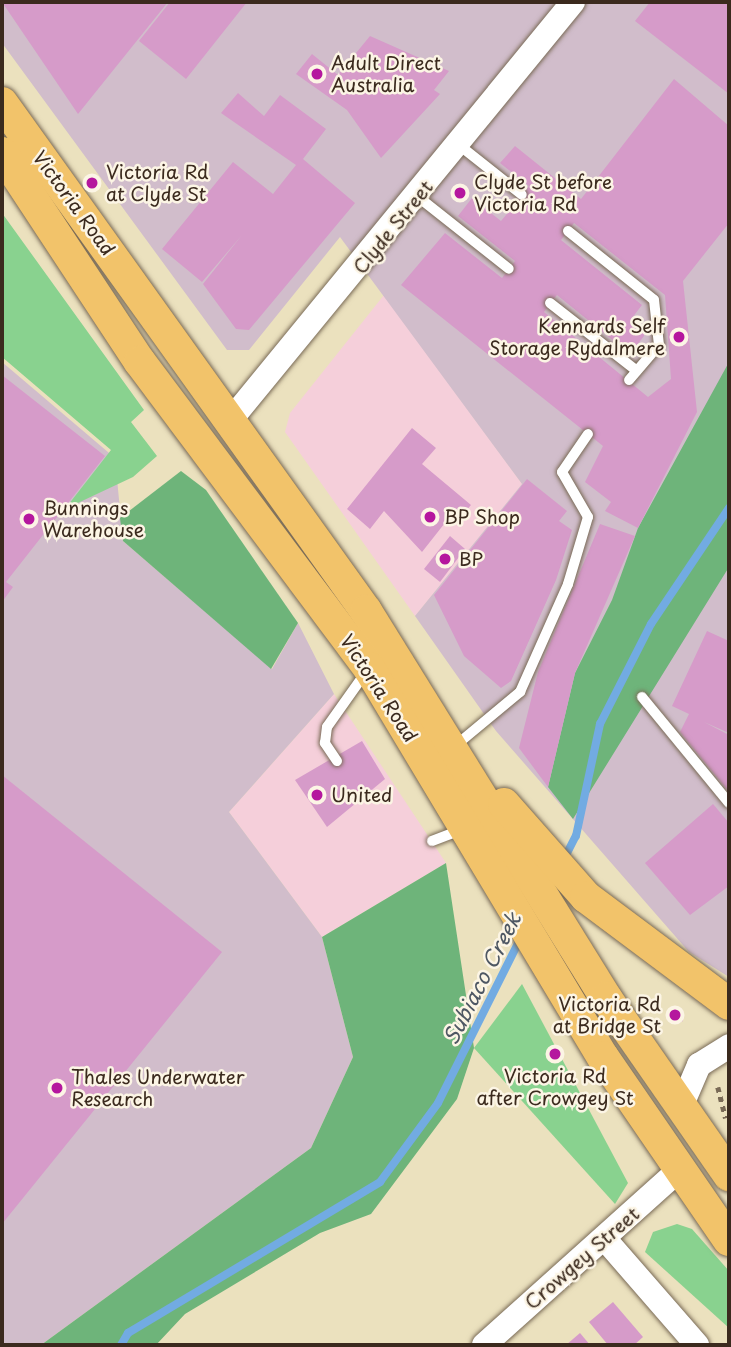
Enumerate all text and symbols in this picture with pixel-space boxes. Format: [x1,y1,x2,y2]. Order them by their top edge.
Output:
place label: Adult Direct Australia [331,52,442,96]
marker: Adult Direct Australia [309,66,325,82]
street label: Victoria Road [28,146,120,260]
place label: Victoria Rd at Clyde St [106,161,209,205]
place label: Clyde St before Victoria Rd [474,171,612,215]
marker: Victoria Rd at Clyde St [84,175,100,191]
street label: Clyde Street [348,176,438,278]
marker: Clyde St before Victoria Rd [452,185,468,201]
place label: Kennards Self Storage Rydalmere [490,315,665,359]
marker: Kennards Self Storage Rydalmere [671,329,687,345]
place label: Bunnings Warehouse [43,497,144,541]
place label: BP Shop [444,506,520,528]
marker: BP Shop [422,509,438,525]
marker: Bunnings Warehouse [21,511,37,527]
place label: BP [459,548,483,570]
marker: BP [437,551,453,567]
street label: Victoria Road [336,630,422,746]
place label: United [331,784,392,806]
marker: United [309,787,325,803]
water label: Subiaco Creek [436,907,526,1049]
place label: Victoria Rd at Bridge St [552,993,661,1037]
marker: Victoria Rd at Bridge St [667,1007,683,1023]
marker: Victoria Rd after Crowgey St [547,1046,563,1062]
place label: Victoria Rd after Crowgey St [476,1065,634,1109]
place label: Thales Underwater Research [71,1066,248,1110]
marker: Thales Underwater Research [49,1080,65,1096]
street label: Crowgey Street [520,1202,644,1314]

